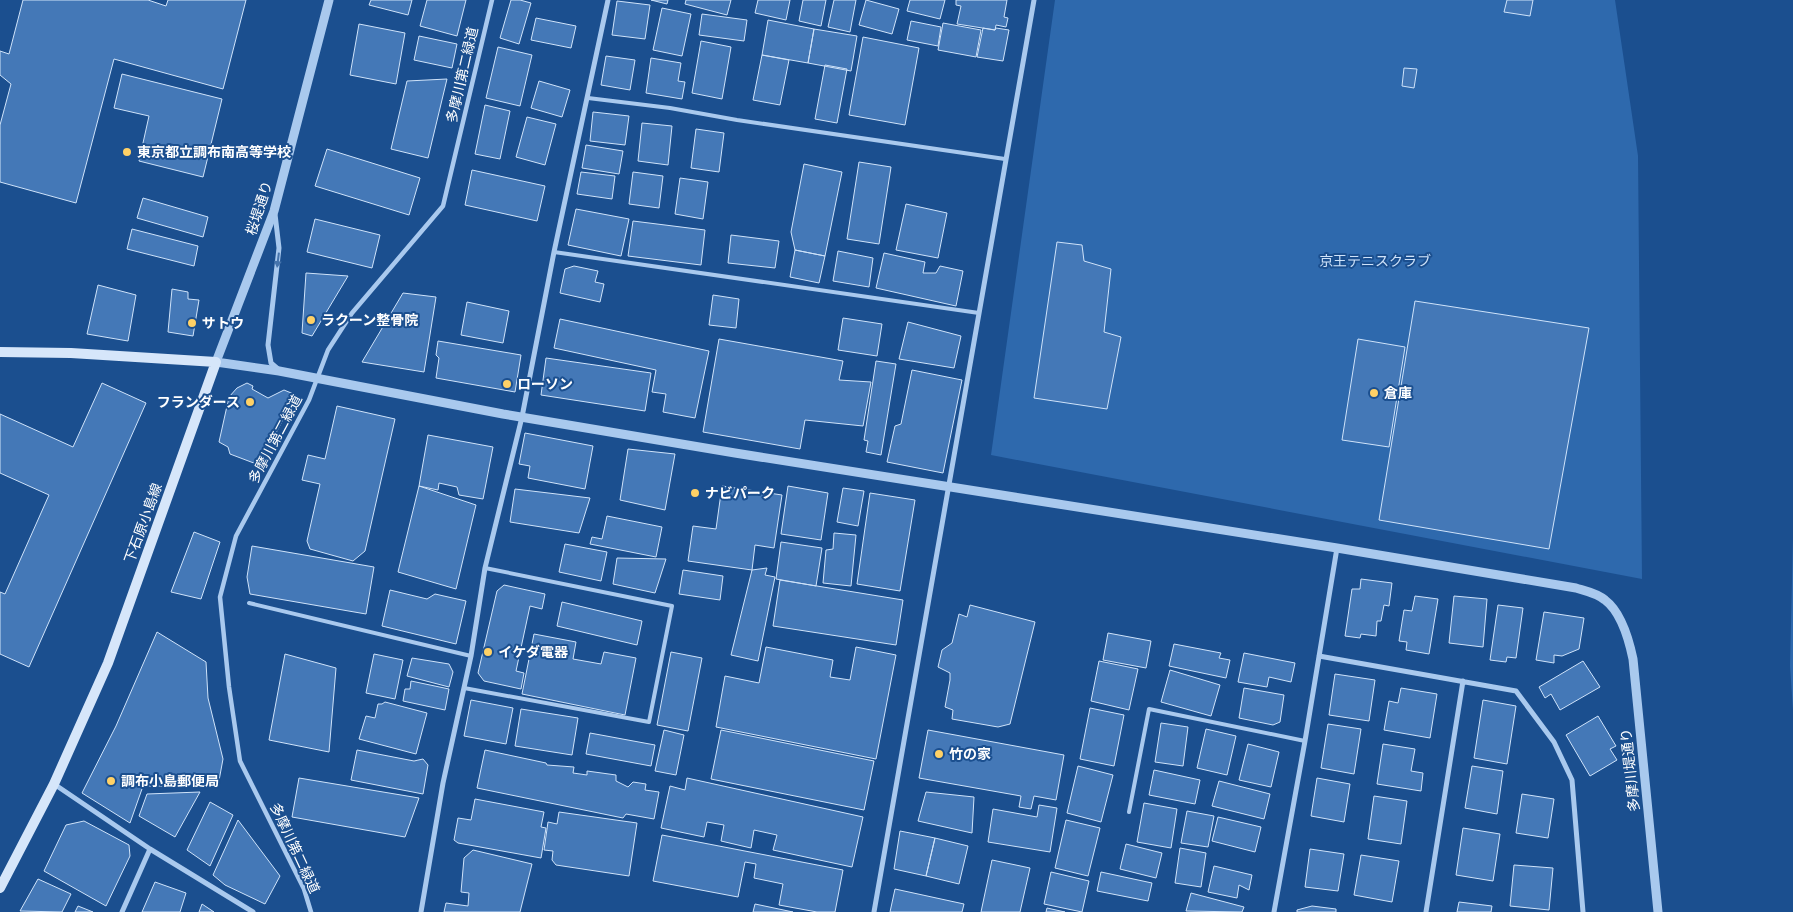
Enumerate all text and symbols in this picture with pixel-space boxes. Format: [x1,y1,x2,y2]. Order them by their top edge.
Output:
street label: 多摩川第二緑道 [442,25,482,125]
place label: 東京都立調布南高等学校 [137,143,291,161]
marker: 東京都立調布南高等学校 [121,146,133,158]
street label: 桜堤通り [242,179,276,237]
one-way arrow [274,252,282,268]
park label: 京王テニスクラブ [1319,252,1431,270]
place label: ラクーン整骨院 [321,311,418,329]
place label: サトウ [202,314,244,332]
marker: ラクーン整骨院 [305,314,317,326]
marker: サトウ [186,317,198,329]
place label: ローソン [517,375,573,393]
marker: ローソン [501,378,513,390]
place label: 倉庫 [1384,384,1412,402]
marker: 倉庫 [1368,387,1380,399]
street label: 多摩川第二緑道 [244,392,306,486]
place label: フランダース [157,393,240,411]
marker: フランダース [244,396,256,408]
street label: 下石原小島線 [120,480,166,566]
place label: ナビパーク [705,484,775,502]
marker: ナビパーク [689,487,701,499]
place label: イケダ電器 [498,643,569,661]
marker: イケダ電器 [482,646,494,658]
street label: 多摩川堤通り [1617,727,1643,813]
place label: 竹の家 [949,745,991,763]
marker: 竹の家 [933,748,945,760]
place label: 調布小島郵便局 [121,772,219,790]
marker: 調布小島郵便局 [105,775,117,787]
street label: 多摩川第二緑道 [266,800,324,896]

